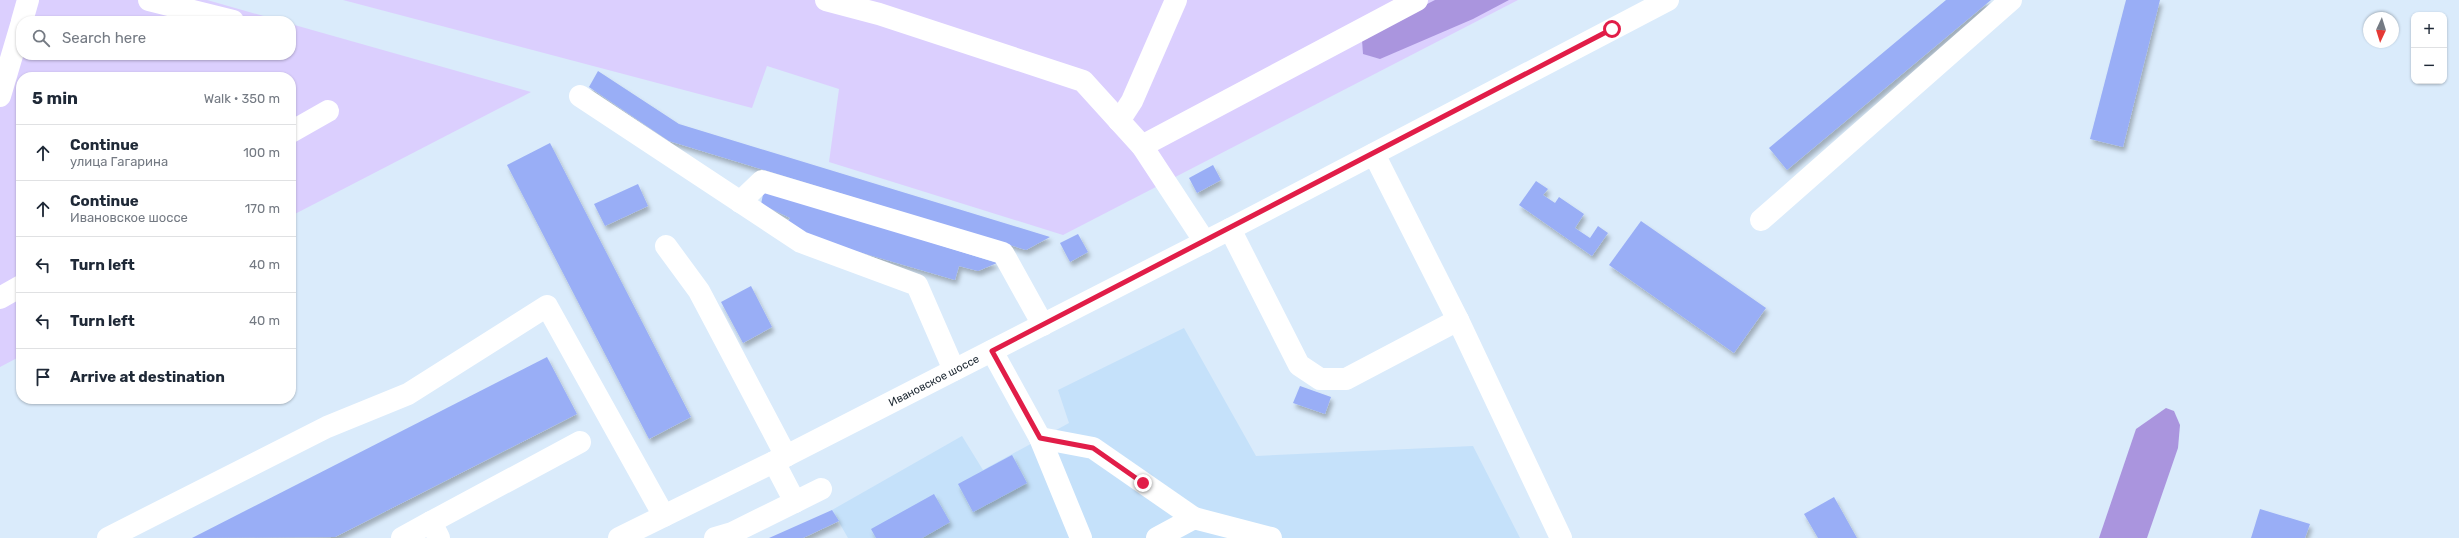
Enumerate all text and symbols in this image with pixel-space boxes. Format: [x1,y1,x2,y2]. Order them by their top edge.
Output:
north arrow [2363,12,2399,48]
map controls [2411,12,2447,84]
button: + [2411,12,2447,48]
search box [16,16,296,60]
route start [1603,20,1621,38]
icon: search [30,27,52,49]
text: Search here [62,29,146,47]
button: − [2411,48,2447,84]
text: 5 min [32,88,78,108]
text: Walk · 350 m [204,91,280,106]
text: Continue [70,136,139,154]
icon: ahead [32,142,54,164]
text: 100 m [243,145,280,160]
text: улица Гагарина [70,154,168,169]
text: Continue [70,192,139,210]
icon: ahead [32,198,54,220]
text: 170 m [245,201,280,216]
text: Ивановское шоссе [70,210,188,225]
icon: left [32,254,54,276]
text: Turn left [70,256,135,274]
text: 40 m [249,257,280,272]
icon: left [32,310,54,332]
text: Turn left [70,312,135,330]
text: 40 m [249,313,280,328]
street label: Ивановское шоссе [886,352,981,409]
icon: arrive [32,366,54,388]
text: Arrive at destination [70,368,225,386]
route end [1134,474,1152,492]

